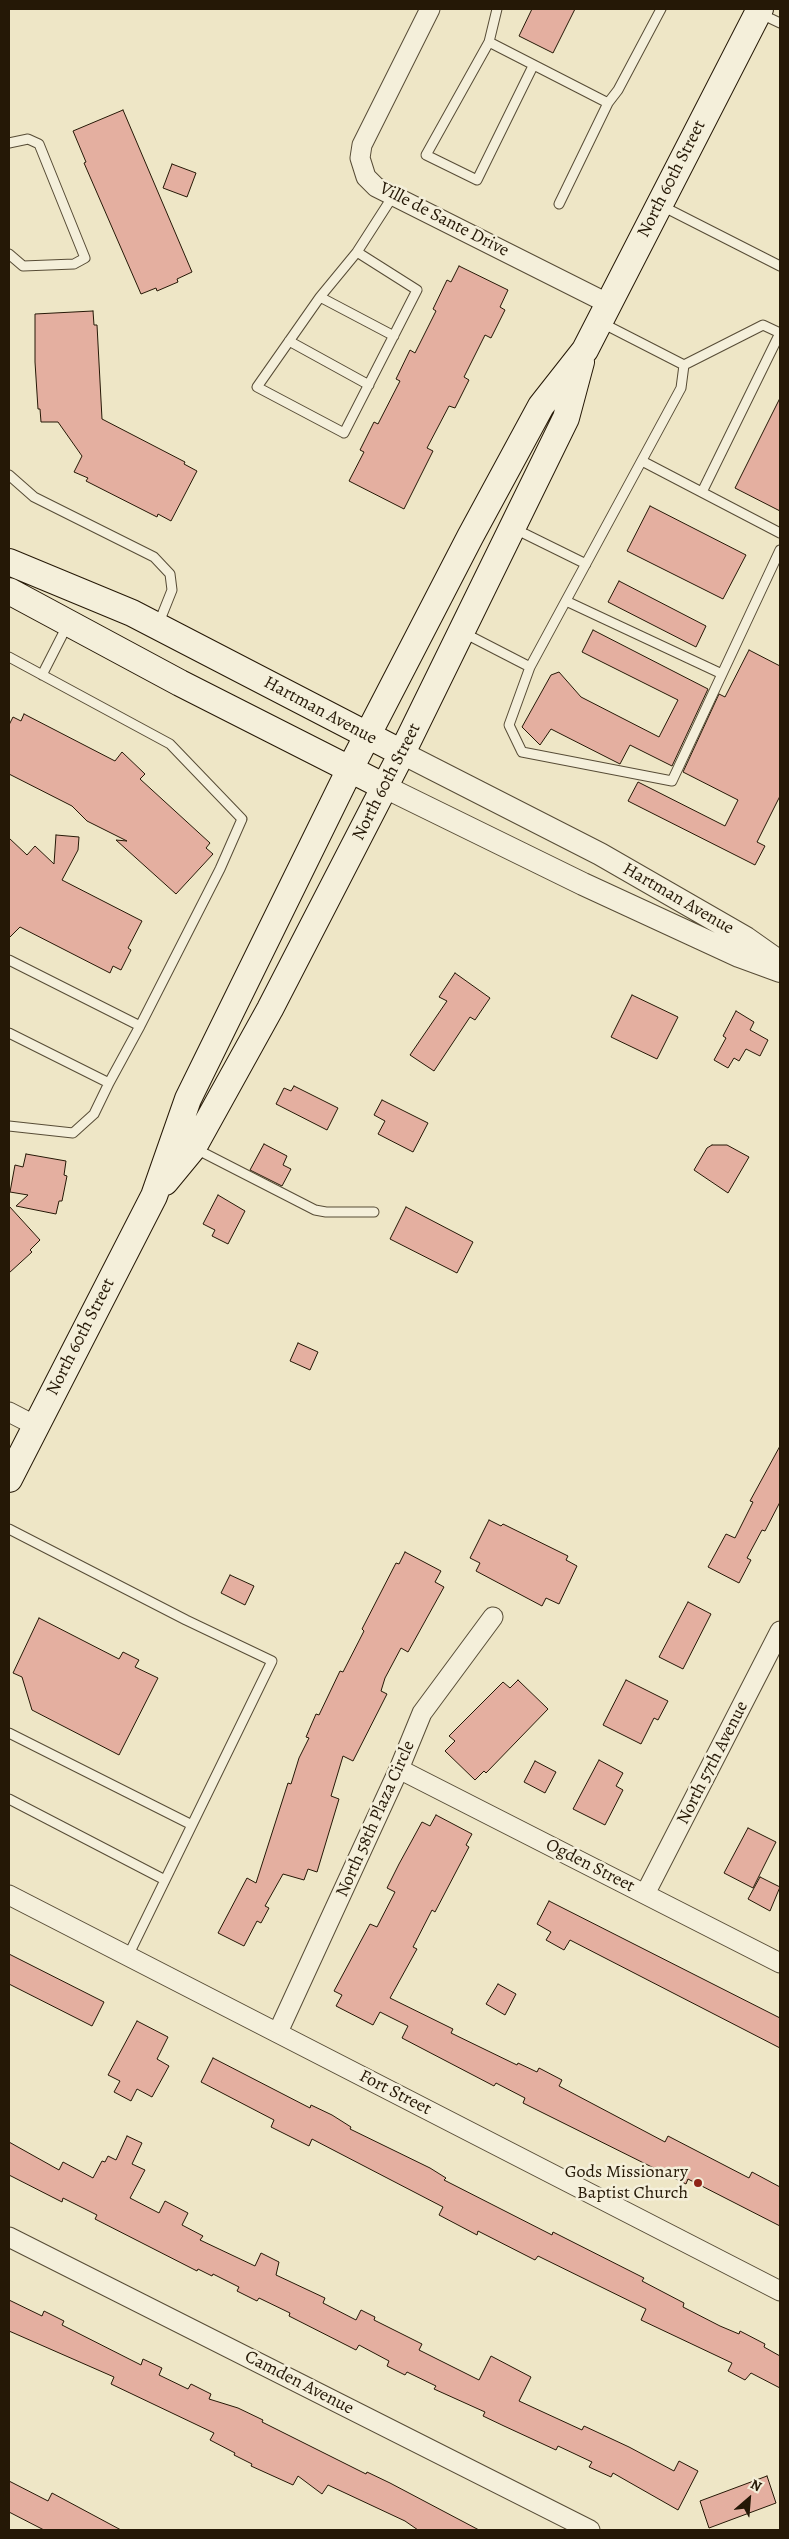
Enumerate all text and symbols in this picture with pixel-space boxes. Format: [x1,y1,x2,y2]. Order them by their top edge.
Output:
street label: North 60th Street [633,117,711,241]
street label: Ville de Sante Drive [376,178,512,262]
street label: Hartman Avenue [260,672,380,750]
street label: North 60th Street [348,720,426,844]
street label: Hartman Avenue [619,858,737,940]
street label: North 60th Street [42,1275,120,1399]
street label: North 57th Avenue [673,1698,753,1828]
street label: North 58th Plaza Circle [332,1737,420,1901]
street label: Ogden Street [542,1834,638,1898]
street label: Fort Street [355,2066,435,2120]
place label: Gods Missionary Baptist Church [565,2162,688,2204]
marker: Gods Missionary Baptist Church [692,2177,704,2189]
street label: Camden Avenue [241,2346,357,2420]
north arrow [724,2474,774,2524]
text: N [747,2474,765,2496]

